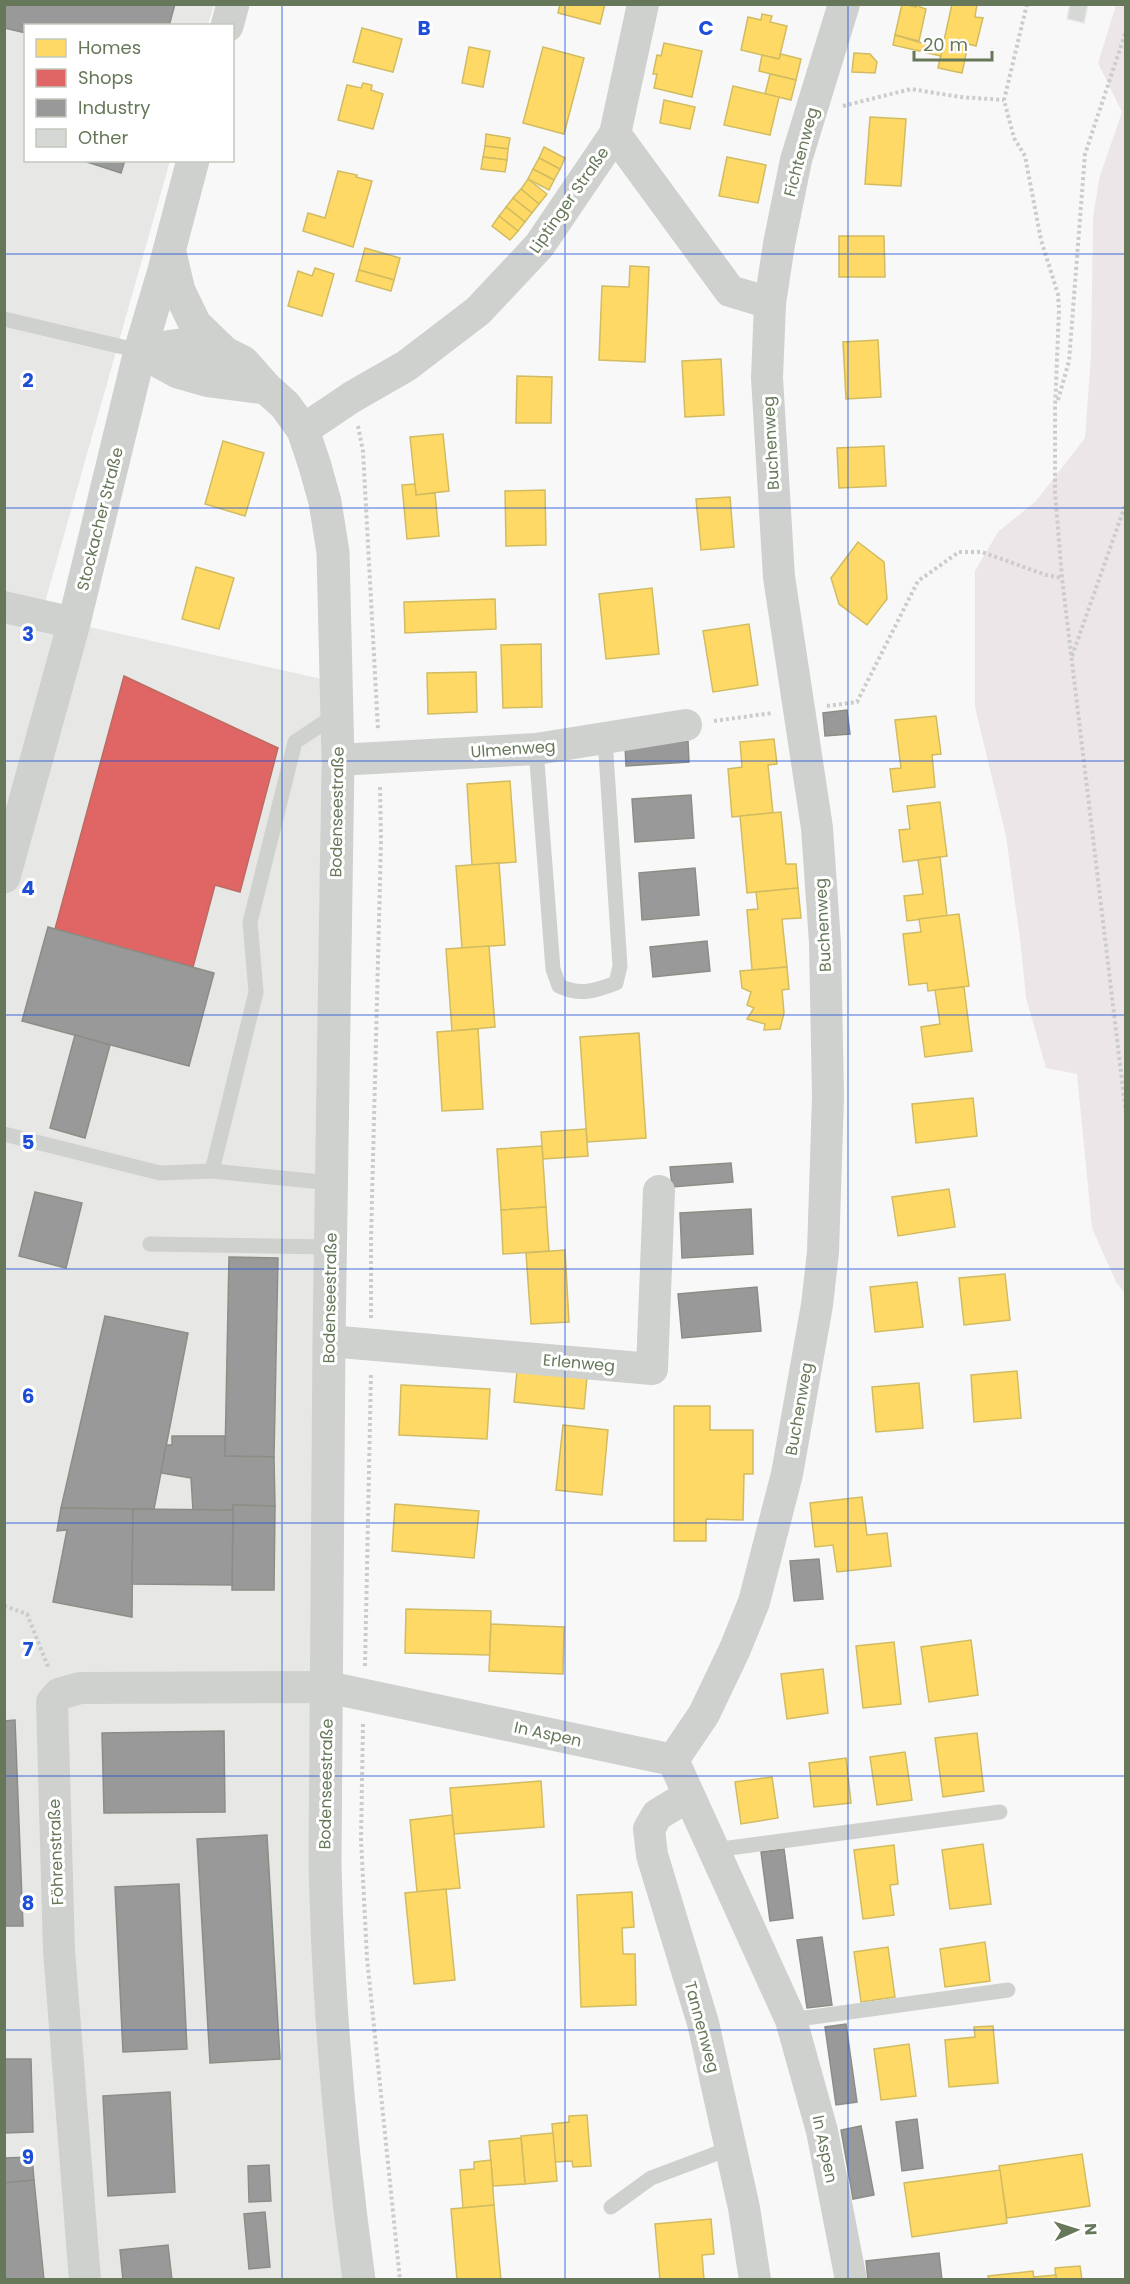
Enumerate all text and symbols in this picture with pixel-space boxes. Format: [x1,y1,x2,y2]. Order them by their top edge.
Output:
text: B [417,14,431,42]
text: C [698,14,714,42]
legend [24,24,234,162]
scale bar [914,24,992,62]
text: 20 m [923,32,968,57]
text: Homes [78,35,141,60]
text: Shops [78,65,133,90]
text: Industry [78,95,150,120]
street label: Fichtenweg [778,105,824,199]
text: Other [78,125,128,150]
street label: Liptinger Straße [524,142,614,258]
text: 2 [22,366,34,394]
street label: Buchenweg [757,395,785,491]
street label: Stockacher Straße [71,445,129,593]
text: 3 [22,620,34,648]
street label: Ulmenweg [470,735,556,763]
street label: Bodenseestraße [324,746,350,878]
text: 4 [21,874,35,902]
street label: Buchenweg [809,877,837,973]
text: 5 [22,1128,35,1156]
street label: Bodenseestraße [317,1232,343,1364]
street label: Erlenweg [542,1348,616,1378]
street label: Buchenweg [780,1361,818,1457]
text: 6 [22,1382,34,1410]
text: 7 [23,1635,34,1663]
street label: In Aspen [512,1716,584,1752]
street label: Bodenseestraße [313,1718,339,1850]
street label: Föhrenstraße [43,1798,69,1906]
text: 8 [22,1889,34,1917]
street label: Tannenweg [679,1979,725,2075]
street label: In Aspen [807,2113,843,2185]
text: 9 [22,2143,34,2171]
north arrow [1046,2200,1106,2260]
text: N [1079,2223,1102,2236]

